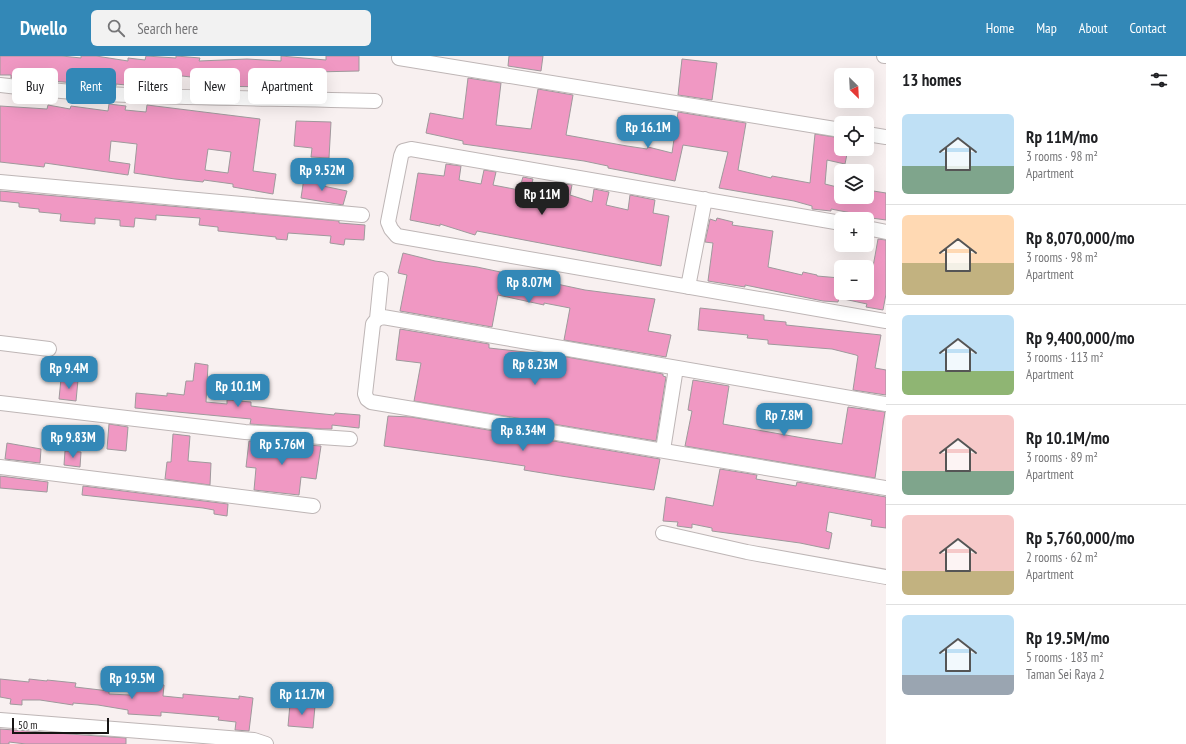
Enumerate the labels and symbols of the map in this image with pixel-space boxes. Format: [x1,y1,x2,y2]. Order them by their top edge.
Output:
north arrow [834,68,874,108]
pin: Rp 16.1M [607,115,689,149]
pin: Rp 9.52M [281,158,363,192]
pin: Rp 11M [509,182,575,216]
pin: Rp 8.07M [488,270,570,304]
pin: Rp 8.23M [494,352,576,386]
pin: Rp 9.4M [32,356,106,390]
pin: Rp 10.1M [197,374,279,408]
pin: Rp 7.8M [747,403,821,437]
pin: Rp 8.34M [482,418,564,452]
pin: Rp 9.83M [32,425,114,459]
pin: Rp 5.76M [241,432,323,466]
pin: Rp 19.5M [91,666,173,700]
pin: Rp 11.7M [261,682,343,716]
scale bar [12,716,109,735]

